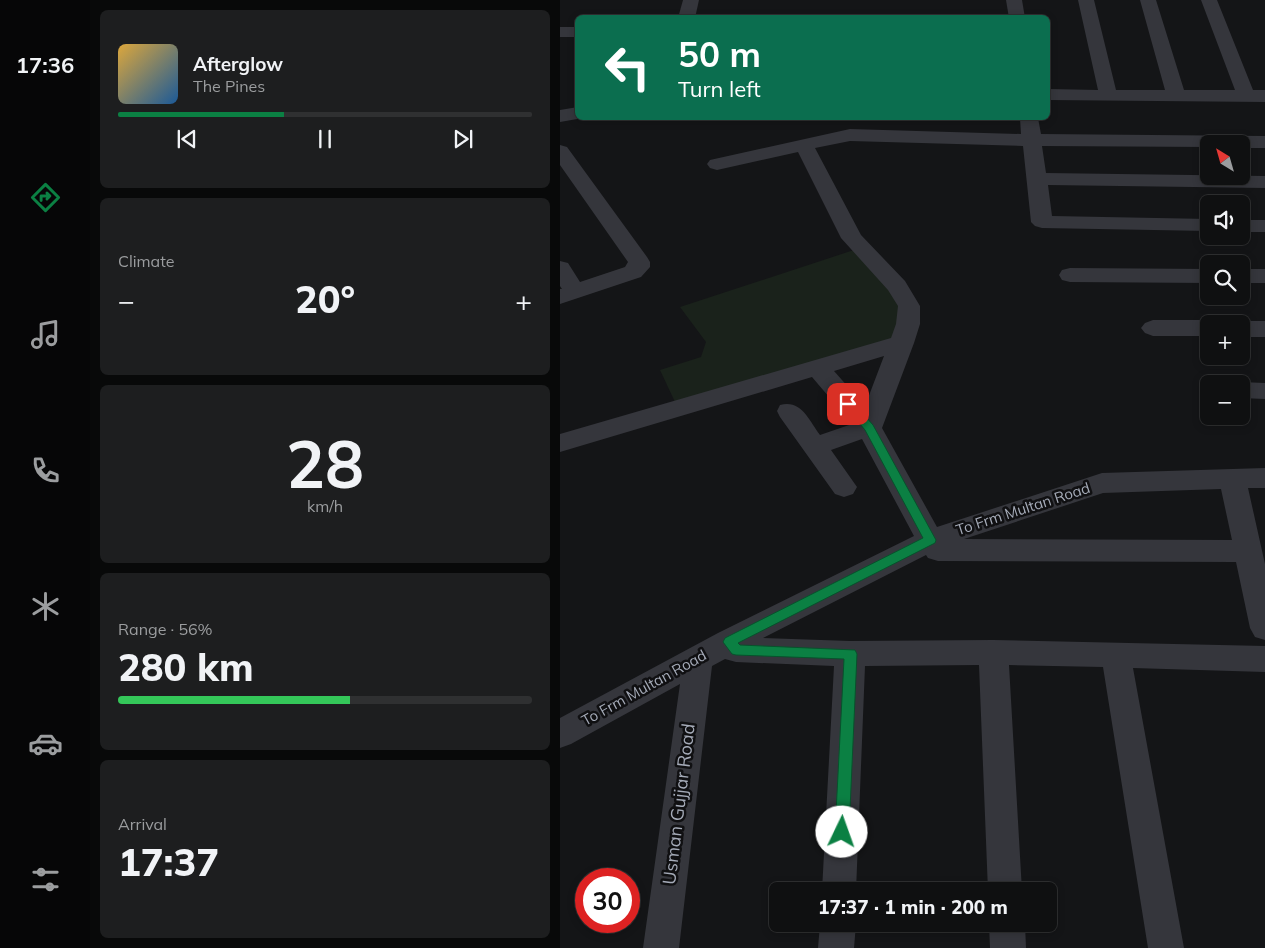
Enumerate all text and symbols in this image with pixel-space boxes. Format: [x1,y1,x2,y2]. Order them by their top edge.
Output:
text: 50 m [678,32,761,76]
icon: left [595,35,660,100]
text: 17:36 [16,51,74,79]
text: Afterglow [193,52,283,76]
text: Turn left [678,75,761,103]
text: The Pines [193,76,265,96]
icon: previous [173,125,201,153]
icon: pause [311,125,339,153]
icon: next [449,125,477,153]
north arrow [1200,135,1250,185]
map controls [1200,135,1250,425]
icon: directions [28,180,63,215]
button: sound [1200,195,1250,245]
text: Climate [118,251,174,271]
button: search [1200,255,1250,305]
text: 20° [295,275,355,323]
text: − [118,283,135,318]
text: + [515,283,532,318]
button: + [1200,315,1250,365]
icon: music [28,317,63,352]
button: − [1200,375,1250,425]
pin [827,383,869,425]
icon: arrive [834,390,862,418]
text: 28 [286,423,364,504]
icon: phone [28,453,63,488]
street label: To Frm Multan Road [953,478,1092,539]
text: km/h [307,496,343,516]
icon: climate [28,589,63,624]
text: Range · 56% [118,619,213,639]
text: 280 km [118,643,254,691]
street label: To Frm Multan Road [578,645,710,730]
street label: Usman Gujjar Road [657,722,700,886]
icon: car [28,726,63,761]
position arrow [815,805,867,857]
text: Arrival [118,814,167,834]
text: 17:37 [118,838,219,886]
icon: filters [28,862,63,897]
speed limit sign: 30 [575,868,640,933]
text: 17:37 · 1 min · 200 m [818,895,1008,919]

